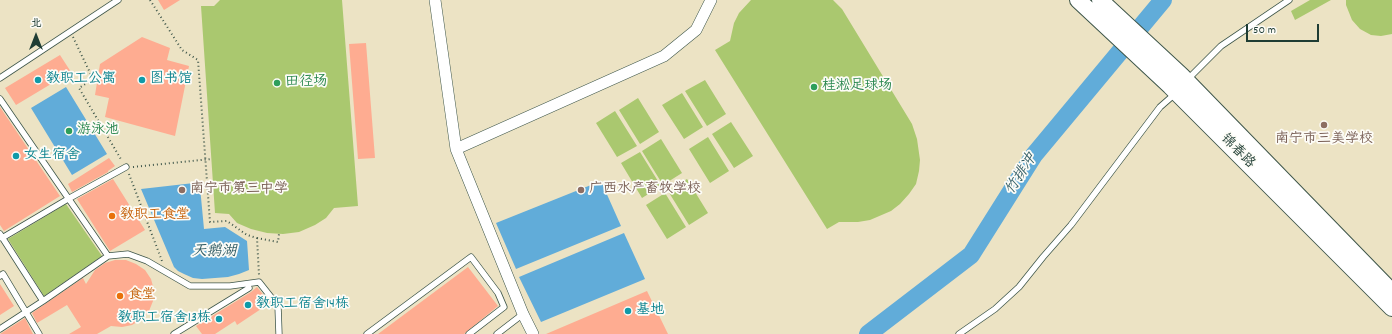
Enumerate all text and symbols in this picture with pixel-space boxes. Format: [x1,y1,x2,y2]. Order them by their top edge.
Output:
north arrow [16,16,56,56]
text: 北 [31,16,42,32]
scale bar [1248,16,1321,42]
text: 50 m [1253,22,1276,39]
place label: 教职工公寓 [46,72,116,88]
place label: 图书馆 [150,72,192,88]
marker: 教职工公寓 [33,75,43,85]
marker: 图书馆 [137,75,147,85]
place label: 田径场 [285,75,327,91]
marker: 田径场 [272,78,282,88]
place label: 桂淞足球场 [822,79,892,95]
marker: 桂淞足球场 [809,82,819,92]
marker: 南宁市三美学校 [1319,120,1329,130]
place label: 游泳池 [77,123,119,139]
marker: 游泳池 [64,126,74,136]
street label: 锦春路 [1216,131,1258,173]
place label: 南宁市三美学校 [1275,132,1373,148]
place label: 女生宿舍 [24,148,80,164]
marker: 女生宿舍 [11,151,21,161]
water label: 竹排冲 [1002,151,1042,199]
place label: 南宁市第三中学 [190,182,288,198]
place label: 广西水产畜牧学校 [589,182,701,198]
marker: 南宁市第三中学 [177,185,187,195]
marker: 广西水产畜牧学校 [576,185,586,195]
place label: 教职工食堂 [120,208,190,224]
marker: 教职工食堂 [107,211,117,221]
water label: 天鹅湖 [192,244,236,262]
place label: 食堂 [128,288,156,304]
marker: 食堂 [115,291,125,301]
place label: 教职工宿舍14栋 [256,297,349,313]
marker: 教职工宿舍14栋 [243,300,253,310]
place label: 基地 [636,303,664,319]
marker: 基地 [623,306,633,316]
place label: 教职工宿舍13栋 [118,311,211,327]
marker: 教职工宿舍13栋 [214,314,224,324]

